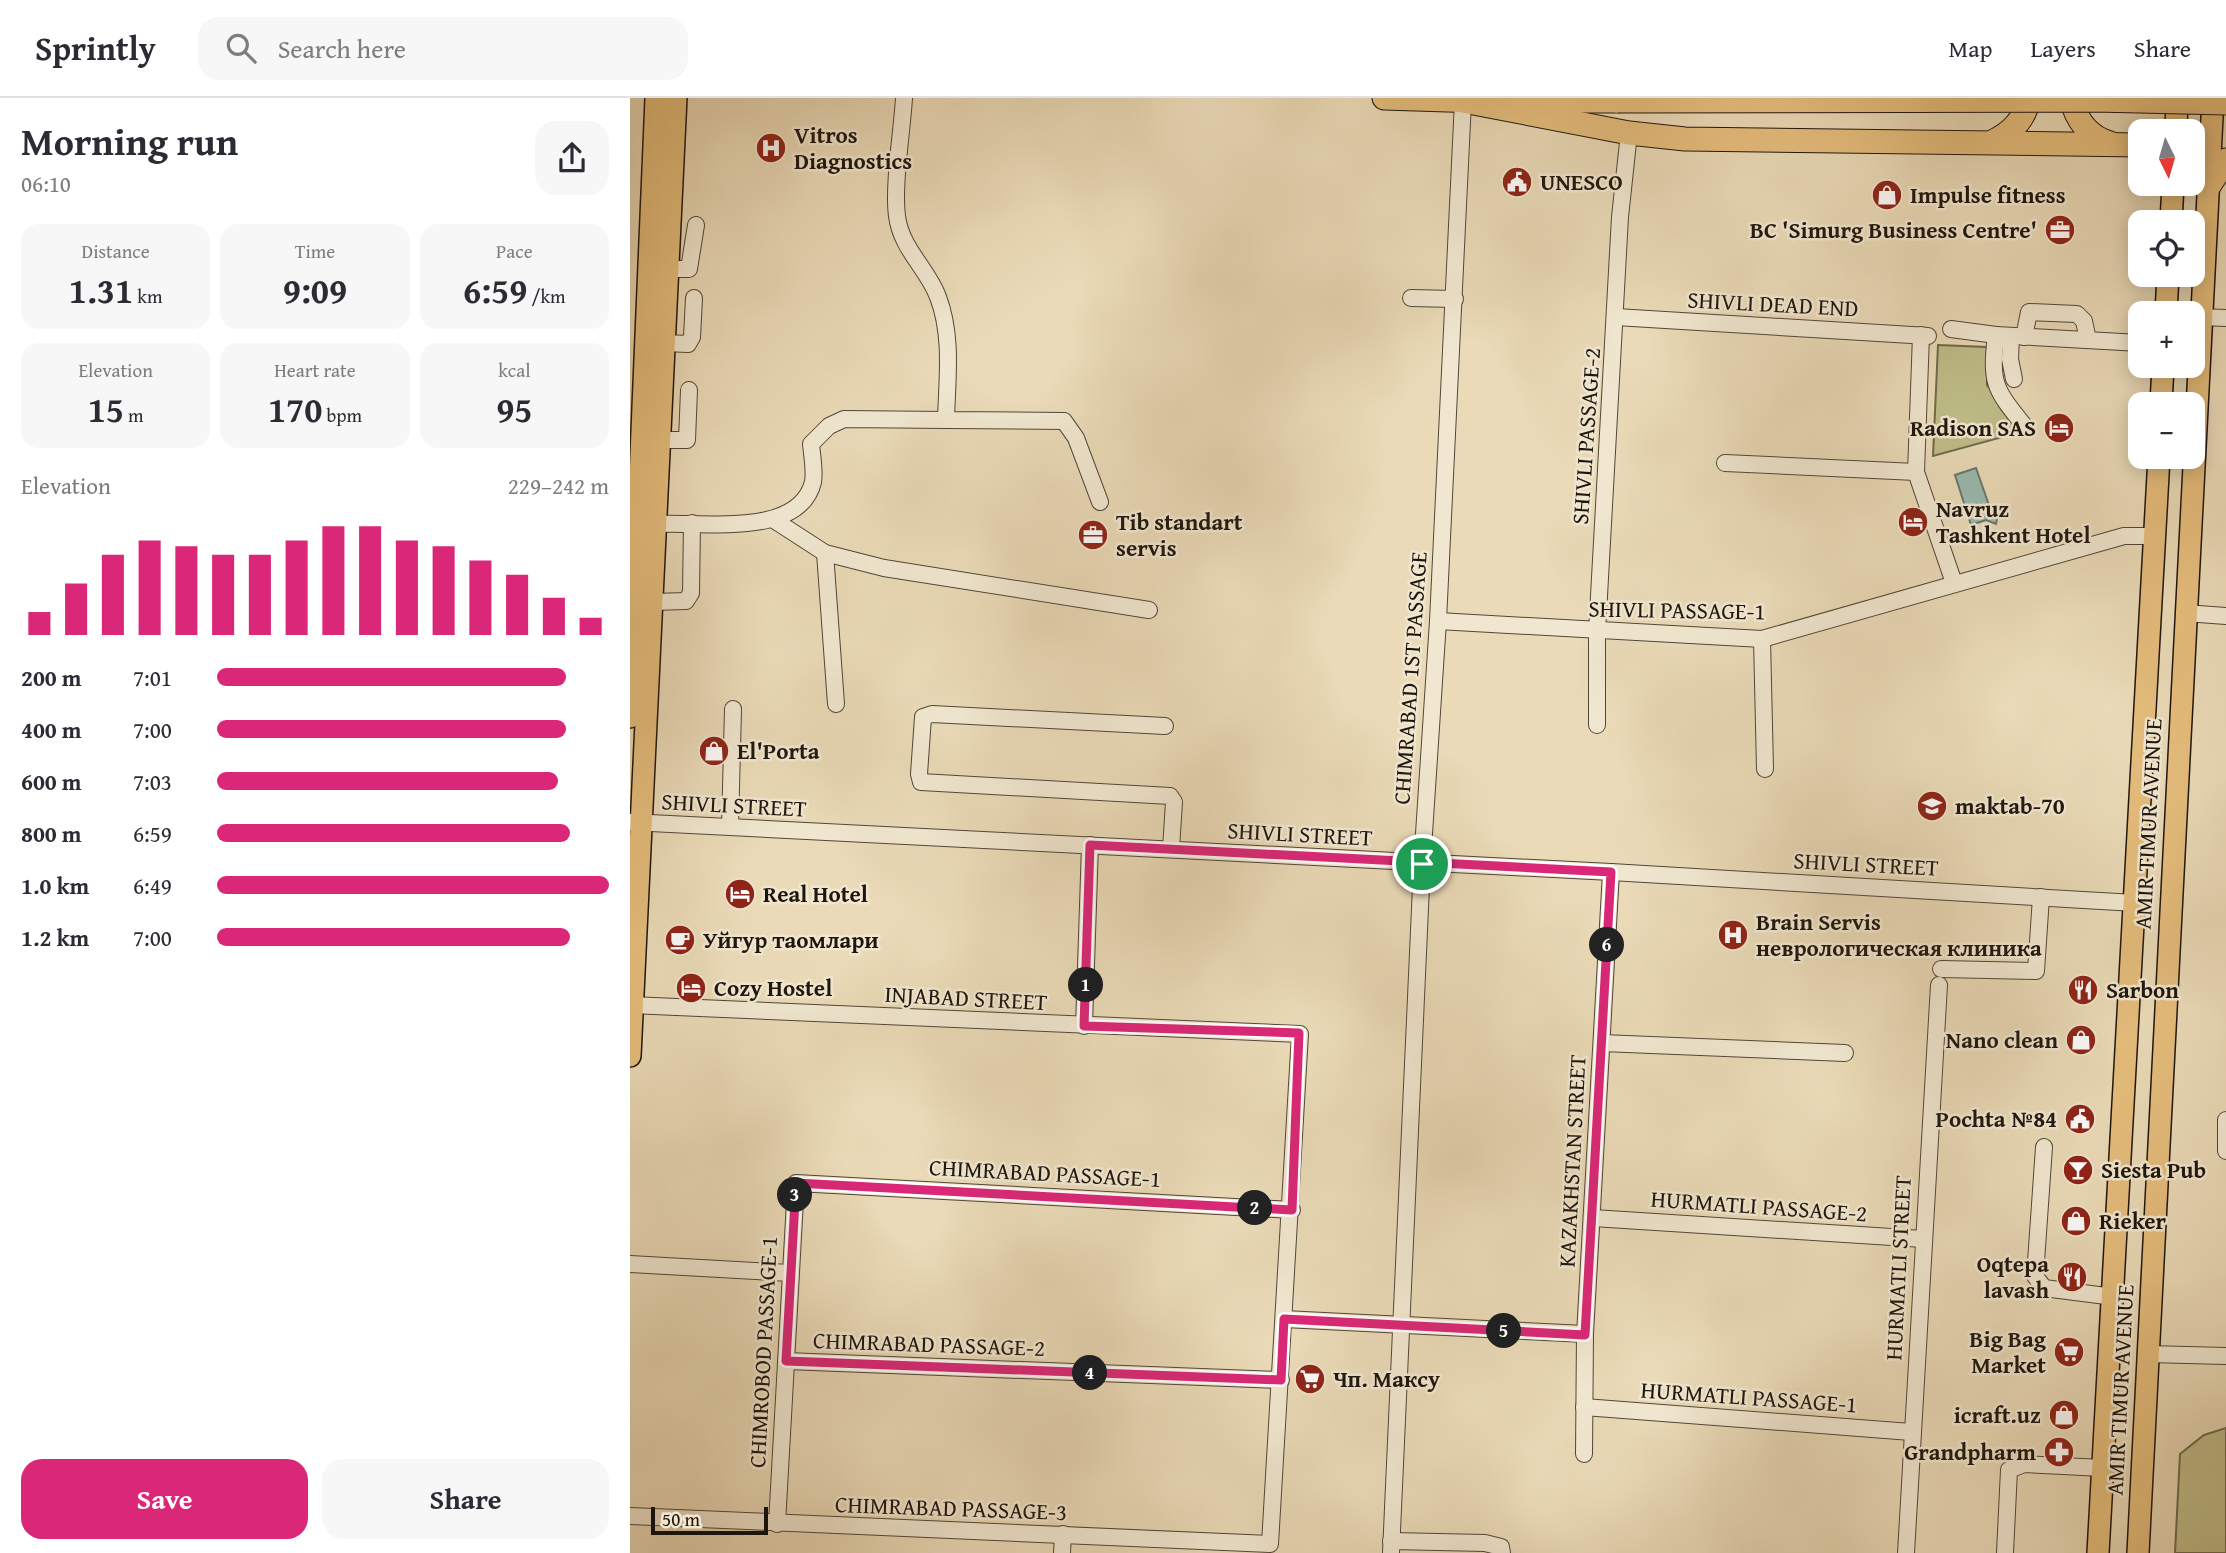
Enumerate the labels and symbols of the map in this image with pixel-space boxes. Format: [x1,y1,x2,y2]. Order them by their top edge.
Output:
place label: Vitros Diagnostics [794,118,912,177]
north arrow [2128,119,2205,196]
hospital icon: Vitros Diagnostics [754,131,788,165]
public building icon: UNESCO [1500,165,1534,199]
place label: UNESCO [1540,165,1623,198]
shop icon: Impulse fitness [1870,178,1904,212]
place label: Impulse fitness [1910,178,2066,211]
place label: BC 'Simurg Business Centre' [1750,213,2037,246]
office icon: BC 'Simurg Business Centre' [2043,213,2077,247]
street label: SHIVLI DEAD END [1687,283,1859,324]
street label: SHIVLI PASSAGE-2 [1563,346,1608,525]
place label: Radison SAS [1910,411,2036,444]
hotel icon: Radison SAS [2042,411,2076,445]
place label: Navruz Tashkent Hotel [1936,492,2091,551]
place label: Tib standart servis [1116,505,1243,564]
hotel icon: Navruz Tashkent Hotel [1896,505,1930,539]
office icon: Tib standart servis [1076,518,1110,552]
street label: CHIMRABAD 1ST PASSAGE [1384,550,1435,805]
street label: SHIVLI PASSAGE-1 [1588,591,1766,628]
street label: AMIR TIMUR AVENUE [2125,718,2170,930]
shop icon: El'Porta [697,734,731,768]
place label: El'Porta [737,734,820,767]
street label: SHIVLI STREET [661,784,808,825]
school or university icon: maktab-70 [1915,789,1949,823]
place label: maktab-70 [1955,789,2065,822]
street label: SHIVLI STREET [1227,813,1374,854]
pin [1392,834,1452,894]
street label: SHIVLI STREET [1793,843,1940,884]
hotel icon: Real Hotel [723,877,757,911]
place label: Real Hotel [763,877,868,910]
place label: Brain Servis неврологическая клиника [1756,905,2042,964]
hospital icon: Brain Servis неврологическая клиника [1716,918,1750,952]
cafe icon: Уйгур таомлари [663,923,697,957]
place label: Уйгур таомлари [703,923,879,956]
pin: 6 [1590,928,1625,962]
pin: 1 [1068,968,1104,1002]
hotel icon: Cozy Hostel [674,971,708,1005]
place label: Cozy Hostel [714,971,832,1004]
restaurant icon: Sarbon [2066,973,2100,1007]
place label: Sarbon [2106,973,2179,1006]
street label: INJАBАD STREET [884,977,1048,1018]
place label: Nano clean [1946,1023,2058,1056]
shop icon: Nano clean [2064,1023,2098,1057]
street label: KAZAKHSTAN STREET [1549,1054,1594,1268]
place label: Pochta №84 [1936,1102,2057,1135]
public building icon: Pochta №84 [2063,1102,2097,1136]
street label: CHIMRАBАD PASSAGE-1 [928,1150,1162,1195]
bar icon: Siesta Pub [2061,1153,2095,1187]
place label: Siesta Pub [2101,1153,2206,1186]
street label: HURMATLI STREET [1876,1175,1919,1361]
pin: 3 [778,1178,812,1212]
street label: HURMATLI PASSAGE-2 [1650,1181,1868,1230]
pin: 2 [1238,1190,1272,1226]
shop icon: Rieker [2059,1204,2093,1238]
place label: Rieker [2099,1204,2167,1237]
street label: CHIMROBOD PASSAGE-1 [740,1235,785,1469]
place label: Oqtepa lavash [1977,1247,2049,1306]
restaurant icon: Oqtepa lavash [2055,1260,2089,1294]
street label: AMIR TIMUR AVENUE [2097,1284,2142,1496]
pin: 5 [1486,1314,1522,1348]
place label: Big Bag Market [1969,1322,2047,1381]
street label: CHIMRABAD PASSAGE-2 [812,1323,1046,1364]
supermarket icon: Big Bag Market [2052,1335,2086,1369]
pin: 4 [1072,1356,1107,1390]
supermarket icon: Чп. Максу [1293,1362,1327,1396]
place label: Чп. Максу [1333,1362,1440,1395]
street label: HURMATLI PASSAGE-1 [1640,1372,1858,1421]
place label: icraft.uz [1954,1398,2041,1431]
shop icon: icraft.uz [2047,1398,2081,1432]
place label: Grandpharm [1904,1435,2036,1468]
pharmacy icon: Grandpharm [2042,1435,2076,1469]
street label: CHIMRАBАD PASSAGE-3 [834,1487,1068,1528]
scale bar [651,1504,768,1536]

